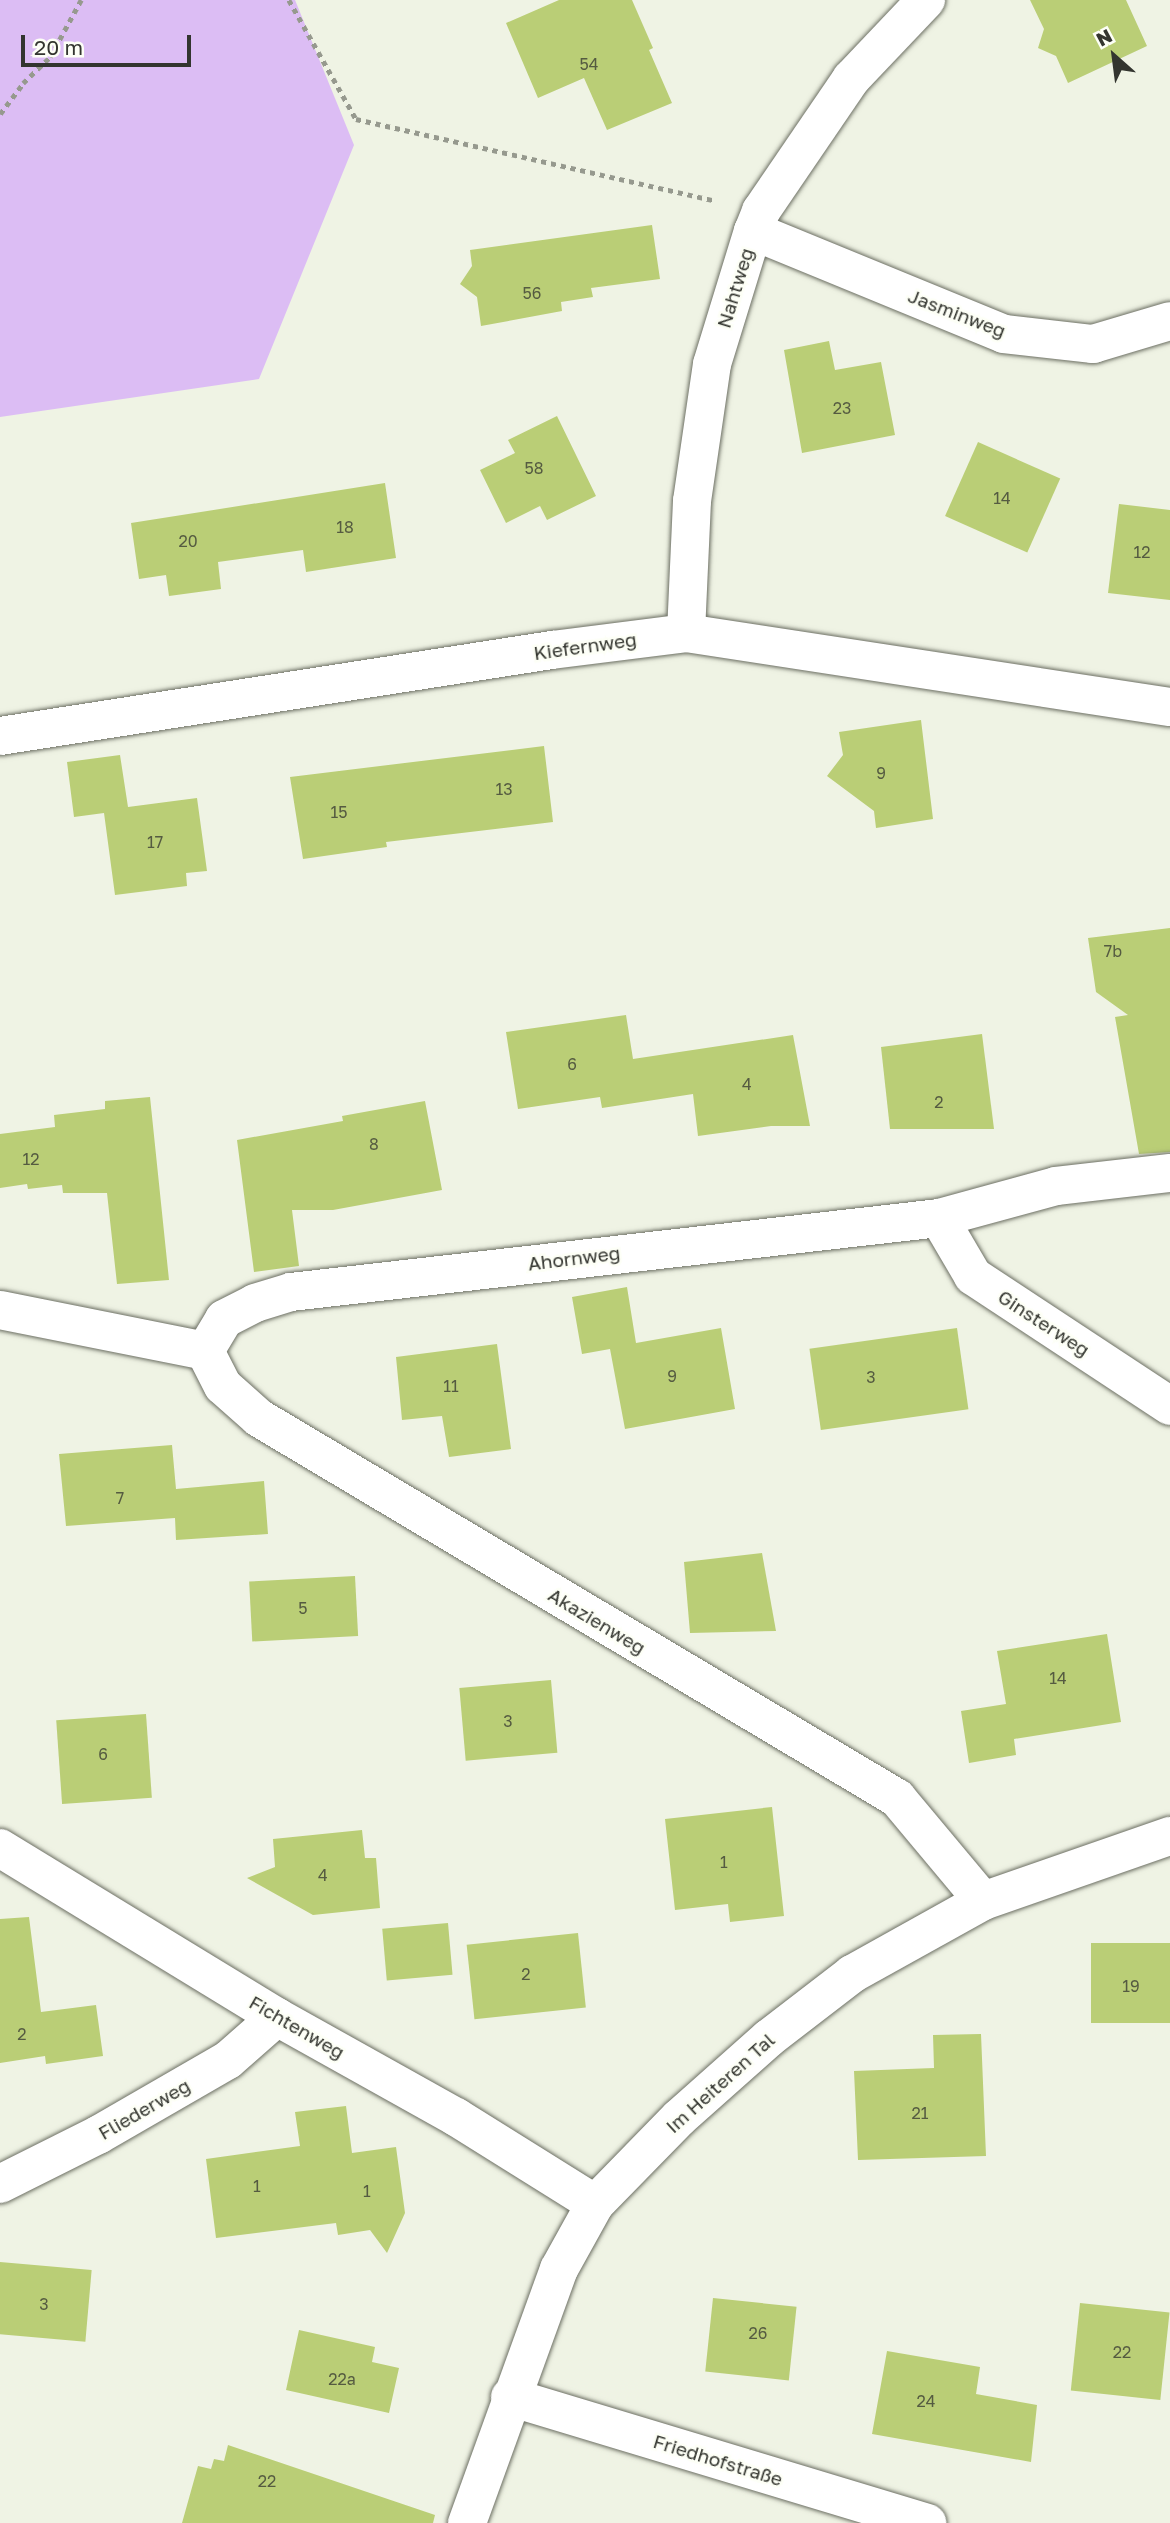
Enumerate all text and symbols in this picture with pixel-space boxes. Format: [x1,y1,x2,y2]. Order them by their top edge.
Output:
scale bar [24,21,194,65]
north arrow [1079,21,1149,91]
text: N [1092,23,1116,51]
text: 20 m [34,34,83,60]
house number: 54 [579,54,599,74]
street label: Nahtweg [712,245,758,331]
house number: 56 [523,283,541,303]
street label: Jasminweg [905,284,1009,342]
house number: 23 [833,398,851,418]
house number: 58 [524,458,544,478]
house number: 14 [993,488,1011,508]
house number: 18 [336,517,354,537]
house number: 20 [178,531,198,551]
house number: 12 [1133,542,1151,562]
street label: Kiefernweg [532,628,638,664]
house number: 9 [876,763,886,783]
house number: 13 [495,779,513,799]
house number: 15 [330,802,348,822]
house number: 17 [147,832,163,852]
house number: 7b [1104,941,1122,961]
house number: 6 [567,1054,577,1074]
house number: 4 [742,1074,752,1094]
house number: 2 [934,1092,944,1112]
house number: 8 [369,1134,379,1154]
house number: 12 [22,1149,40,1169]
street label: Ahornweg [527,1241,621,1275]
street label: Ginsterweg [994,1285,1094,1361]
house number: 9 [667,1366,677,1386]
house number: 3 [866,1367,876,1387]
house number: 11 [443,1376,459,1396]
house number: 7 [116,1488,124,1508]
street label: Akazienweg [544,1583,650,1659]
house number: 5 [298,1598,308,1618]
house number: 14 [1049,1668,1067,1688]
house number: 3 [503,1711,513,1731]
house number: 6 [98,1744,108,1764]
house number: 1 [720,1852,728,1872]
house number: 4 [318,1865,328,1885]
house number: 2 [521,1964,531,1984]
house number: 19 [1122,1976,1140,1996]
street label: Fichtenweg [245,1991,349,2063]
house number: 2 [17,2024,27,2044]
street label: Im Heiteren Tal [661,2028,779,2138]
street label: Fliederweg [94,2074,194,2144]
house number: 21 [911,2103,929,2123]
house number: 1 [253,2176,261,2196]
house number: 1 [363,2181,371,2201]
house number: 3 [39,2294,49,2314]
house number: 26 [749,2323,767,2343]
house number: 22 [1113,2342,1131,2362]
house number: 22a [328,2369,356,2389]
house number: 24 [916,2391,936,2411]
street label: Friedhofstraße [651,2430,785,2490]
house number: 22 [258,2471,276,2491]

